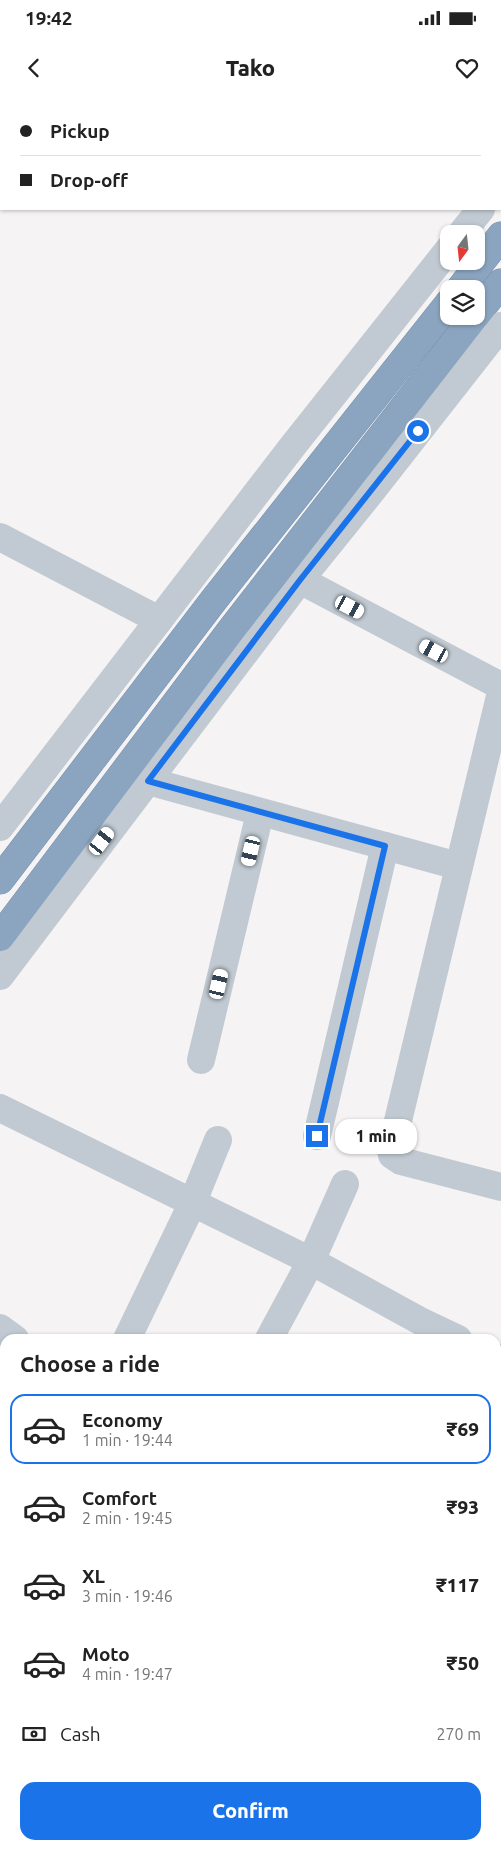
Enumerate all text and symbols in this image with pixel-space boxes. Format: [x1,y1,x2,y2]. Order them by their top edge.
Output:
text: 19:42 [25,7,73,29]
icon: back [20,54,48,82]
icon: heart [453,54,481,82]
text: Tako [226,55,275,80]
text: Pickup [50,120,110,142]
text: Drop-off [50,169,128,191]
north arrow [440,225,485,270]
map controls [440,225,485,325]
button: layers [440,280,485,325]
route start [407,420,429,442]
car [333,593,366,621]
car [417,637,450,665]
car [86,825,117,857]
car [240,835,261,867]
car [208,968,229,1000]
callout: 1 min [334,1118,417,1154]
route end [306,1125,328,1147]
text: 1 min [356,1127,396,1145]
text: Choose a ride [20,1351,160,1376]
icon: car [22,1407,67,1452]
text: Economy [82,1409,163,1431]
text: ₹69 [447,1418,479,1440]
text: 1 min · 19:44 [82,1431,173,1449]
icon: car [22,1485,67,1530]
text: Comfort [82,1487,157,1509]
text: ₹93 [447,1496,479,1518]
text: 2 min · 19:45 [82,1509,173,1527]
icon: car [22,1563,67,1608]
text: XL [82,1565,105,1587]
text: ₹117 [436,1574,479,1596]
text: 3 min · 19:46 [82,1587,173,1605]
icon: car [22,1641,67,1686]
text: Moto [82,1643,130,1665]
text: ₹50 [447,1652,479,1674]
text: 4 min · 19:47 [82,1665,173,1683]
icon: cash [20,1720,48,1748]
text: Cash [60,1723,101,1745]
text: 270 m [436,1725,481,1743]
button: Confirm [20,1782,481,1840]

